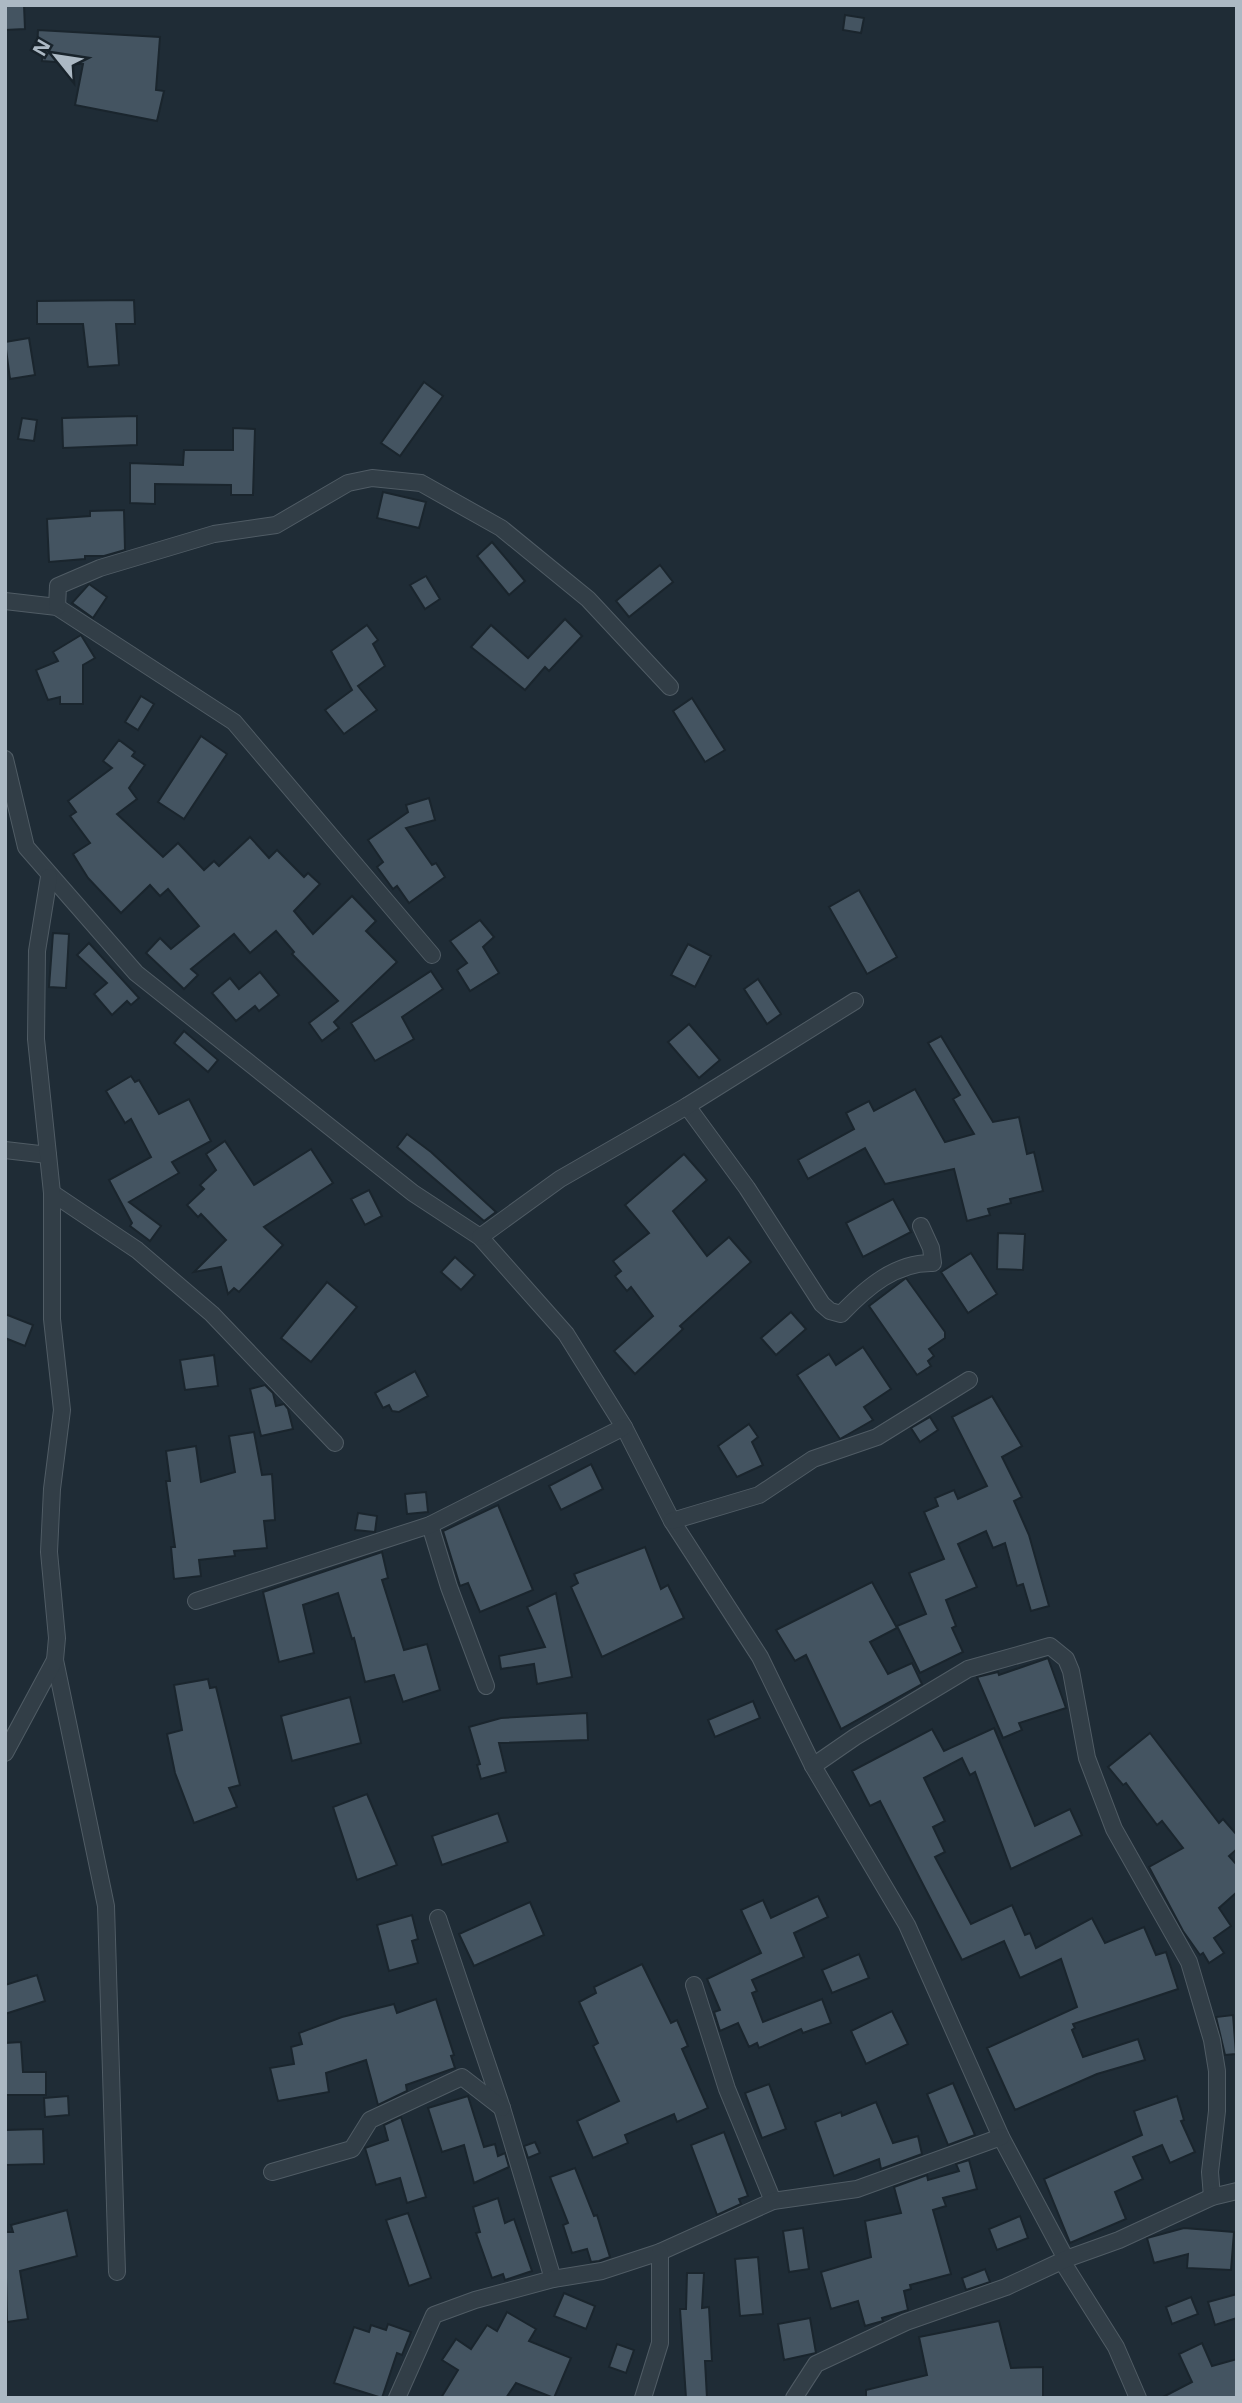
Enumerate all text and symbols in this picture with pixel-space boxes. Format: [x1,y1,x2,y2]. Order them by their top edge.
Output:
north arrow [21,21,91,91]
text: N [26,34,56,61]

